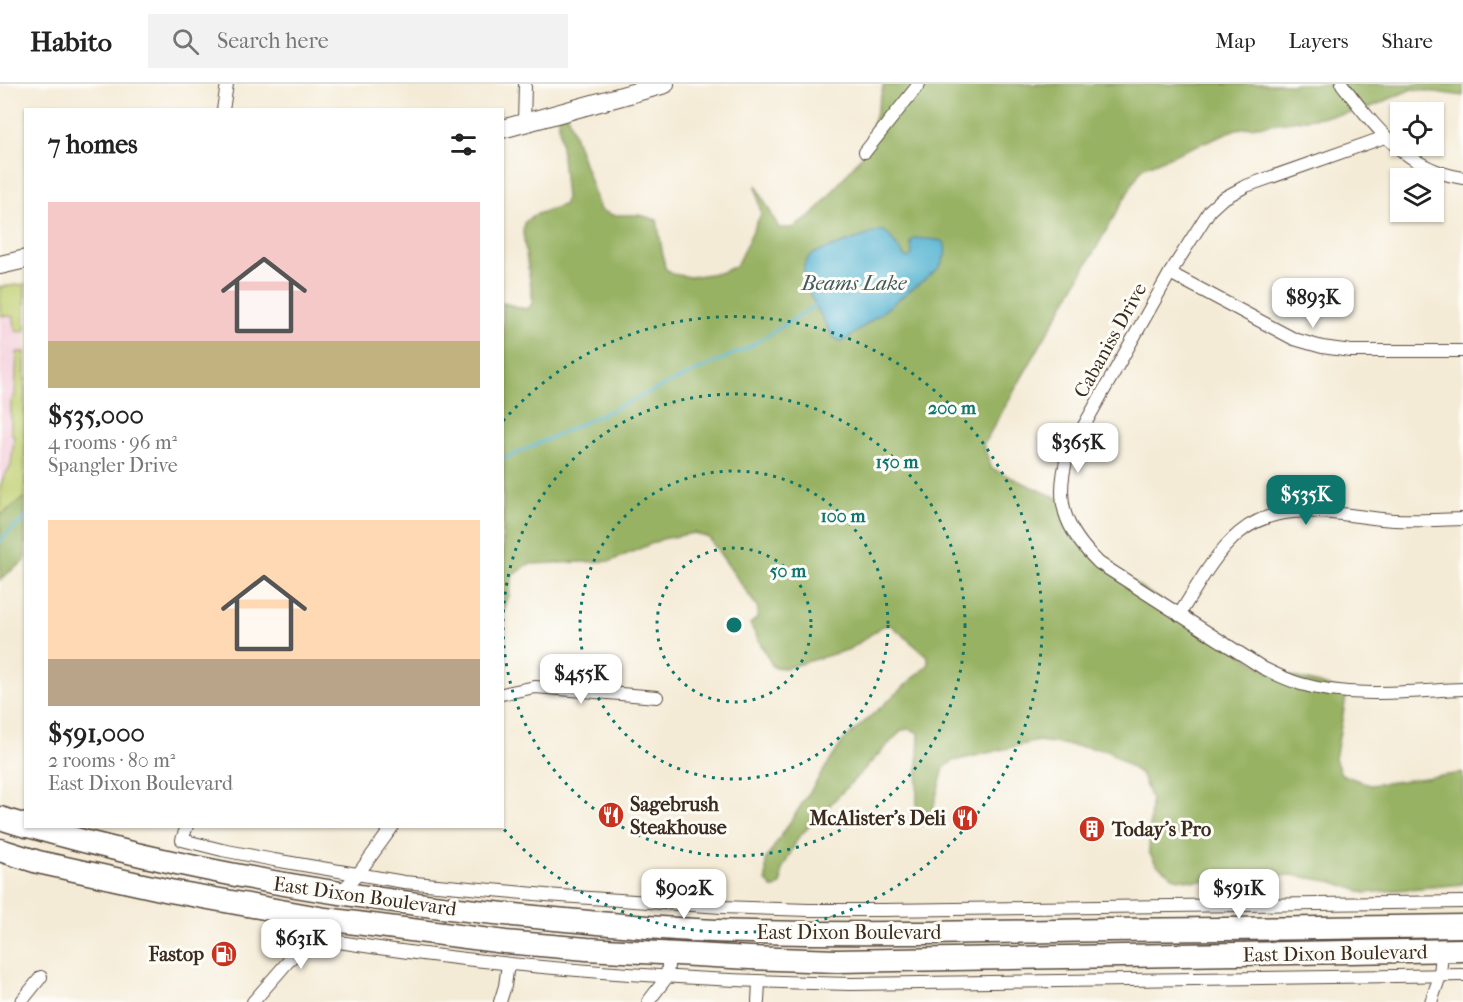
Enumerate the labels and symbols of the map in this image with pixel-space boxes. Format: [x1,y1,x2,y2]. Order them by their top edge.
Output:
water label: Beams Lake [801,271,907,295]
pin: $893K [1271,278,1355,329]
street label: Cabaniss Drive [1069,279,1152,402]
text: 200 m [928,398,977,419]
pin: $365K [1036,423,1120,474]
text: 150 m [876,452,919,473]
pin: $535K [1264,475,1348,526]
text: 100 m [820,506,867,527]
text: 50 m [770,561,807,582]
centre of rings [724,615,744,635]
pin: $455K [539,654,623,705]
place label: Sagebrush Steakhouse [630,793,727,839]
restaurant icon: Sagebrush Steakhouse [596,800,626,830]
restaurant icon: McAlister's Deli [950,803,980,833]
place label: McAlister's Deli [808,807,947,830]
building icon: Today's Pro [1077,814,1107,844]
place label: Today's Pro [1111,818,1211,841]
pin: $902K [642,869,726,920]
pin: $591K [1197,869,1281,920]
street label: East Dixon Boulevard [272,872,459,921]
pin: $631K [259,919,343,970]
street label: East Dixon Boulevard [757,921,943,944]
fuel station icon: Fastop [209,939,239,969]
street label: East Dixon Boulevard [1242,940,1429,967]
place label: Fastop [148,943,204,966]

